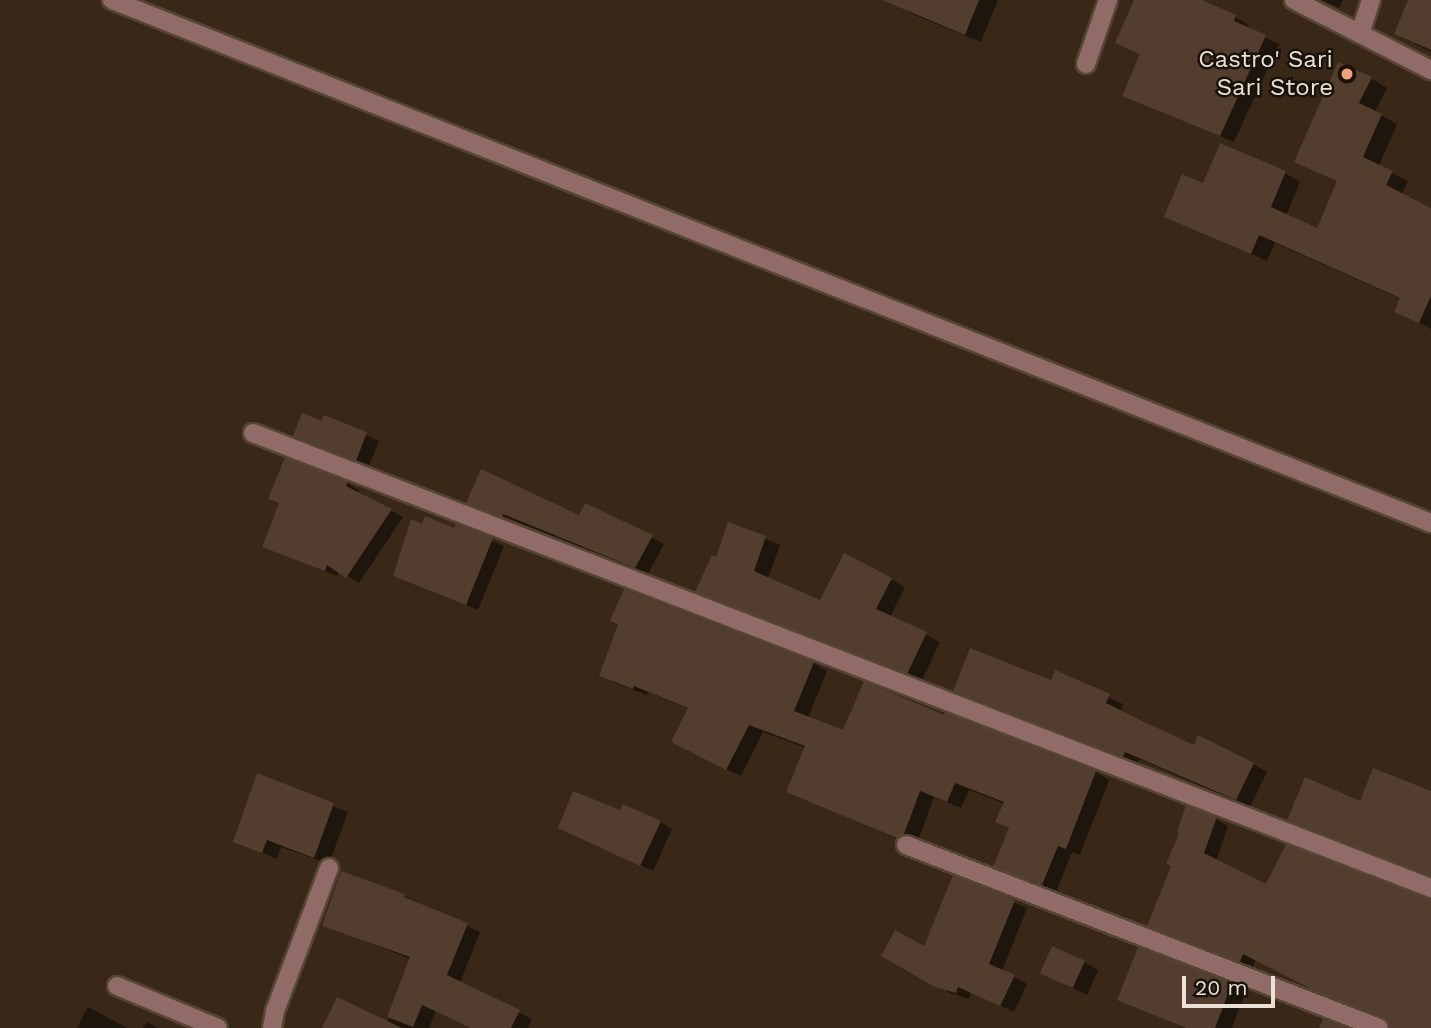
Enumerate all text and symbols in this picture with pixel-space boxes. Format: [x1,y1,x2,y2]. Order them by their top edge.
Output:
place label: Castro' Sari Sari Store [1198,46,1333,102]
marker: Castro' Sari Sari Store [1339,66,1355,82]
scale bar [1186,962,1279,1006]
text: 20 m [1195,975,1247,1000]

